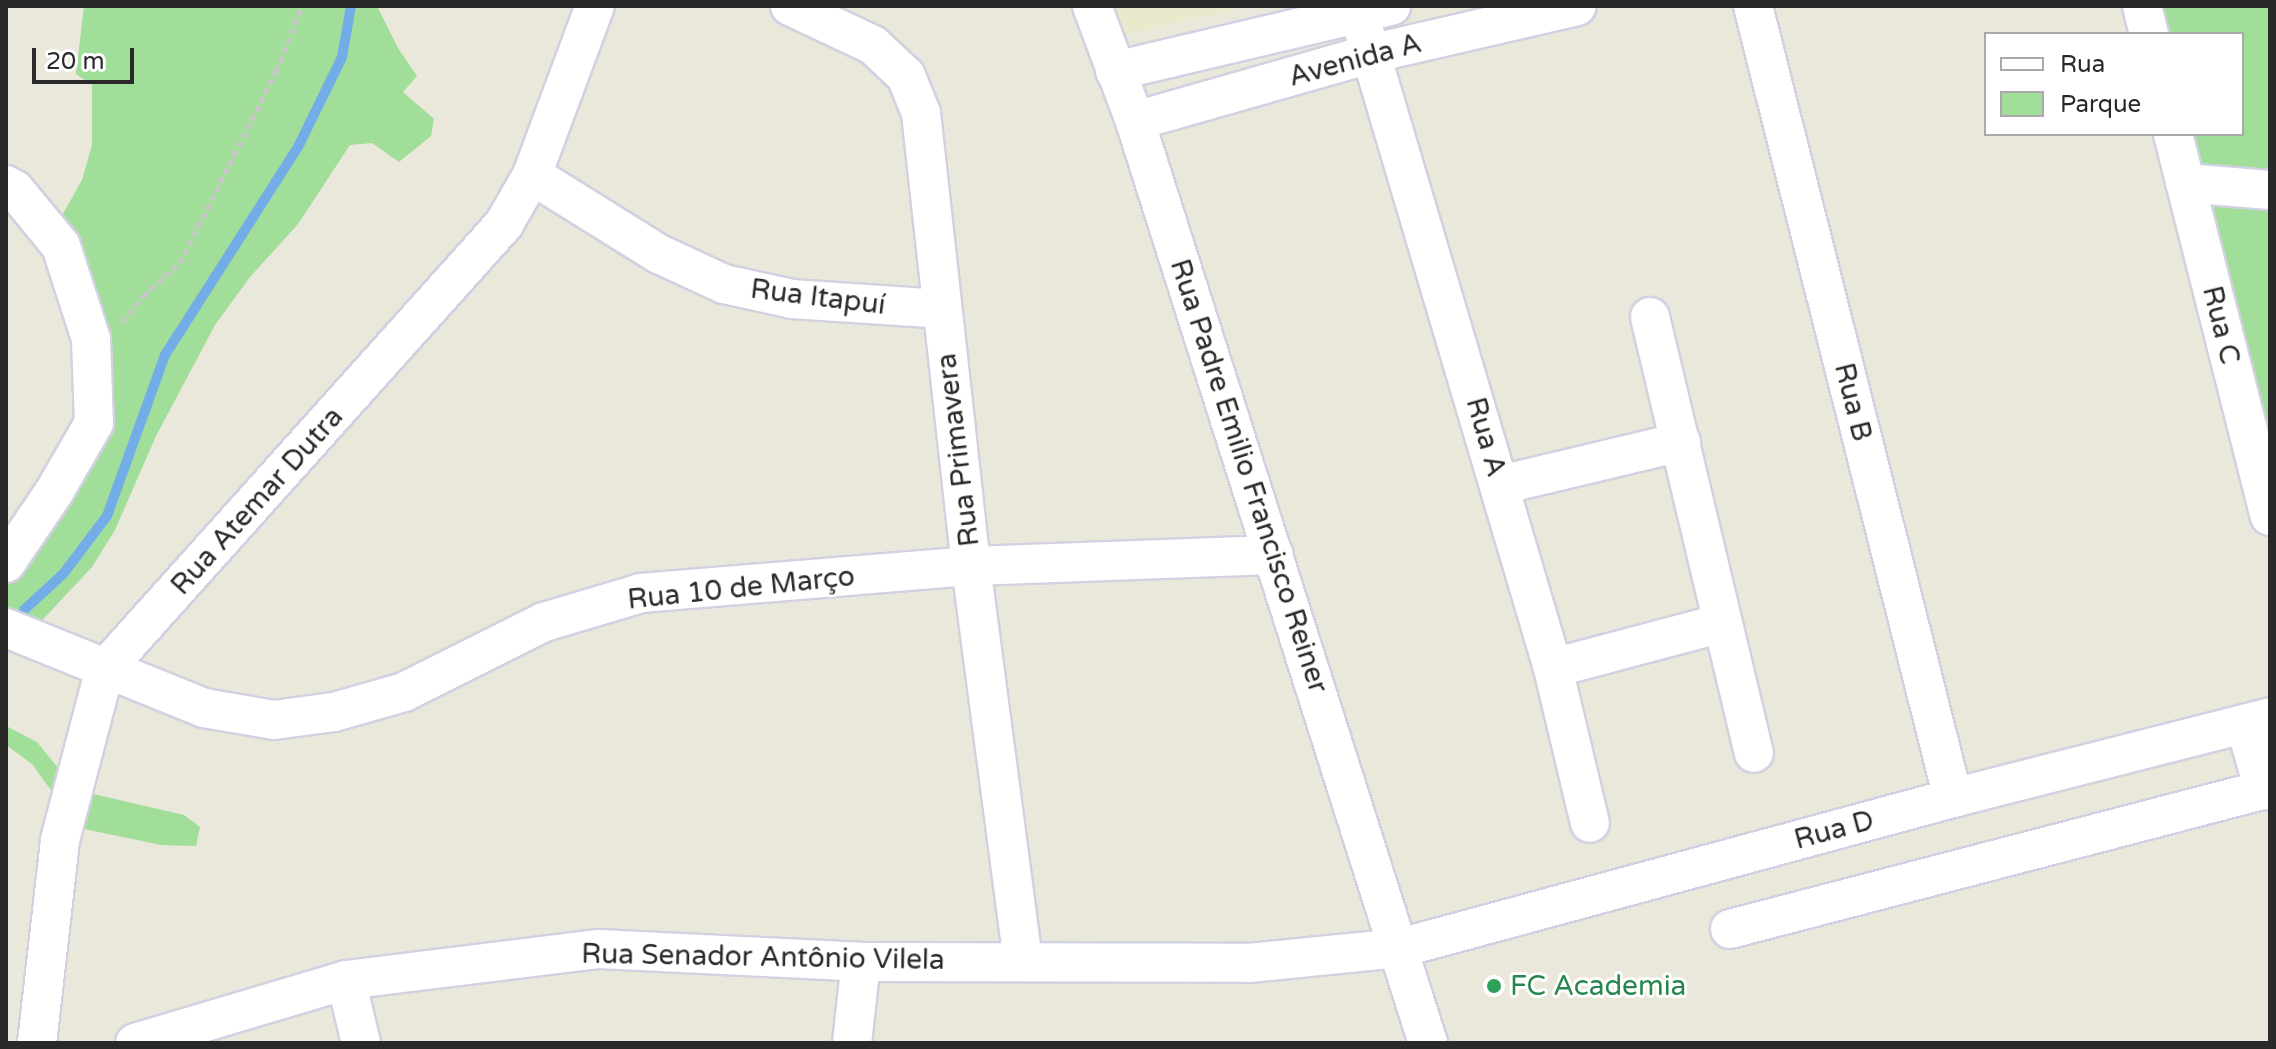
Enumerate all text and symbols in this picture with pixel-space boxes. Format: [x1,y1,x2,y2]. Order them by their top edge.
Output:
street label: Avenida A [1285,26,1425,94]
scale bar [36,32,138,82]
legend [1984,32,2244,136]
text: 20 m [46,47,104,76]
text: Rua [2060,50,2105,79]
text: Parque [2060,90,2141,119]
street label: Rua Padre Emilio Francisco Reiner [1163,255,1335,697]
street label: Rua Itapuí [749,272,887,322]
street label: Rua C [2195,282,2247,368]
street label: Rua Primavera [929,351,987,549]
street label: Rua B [1827,359,1879,445]
street label: Rua A [1459,393,1513,481]
street label: Rua Atemar Dutra [164,400,350,602]
street label: Rua 10 de Março [626,559,856,617]
street label: Rua D [1791,803,1877,857]
street label: Rua Senador Antônio Vilela [581,937,945,977]
place label: FC Academia [1510,969,1686,1003]
marker: FC Academia [1485,977,1503,995]

